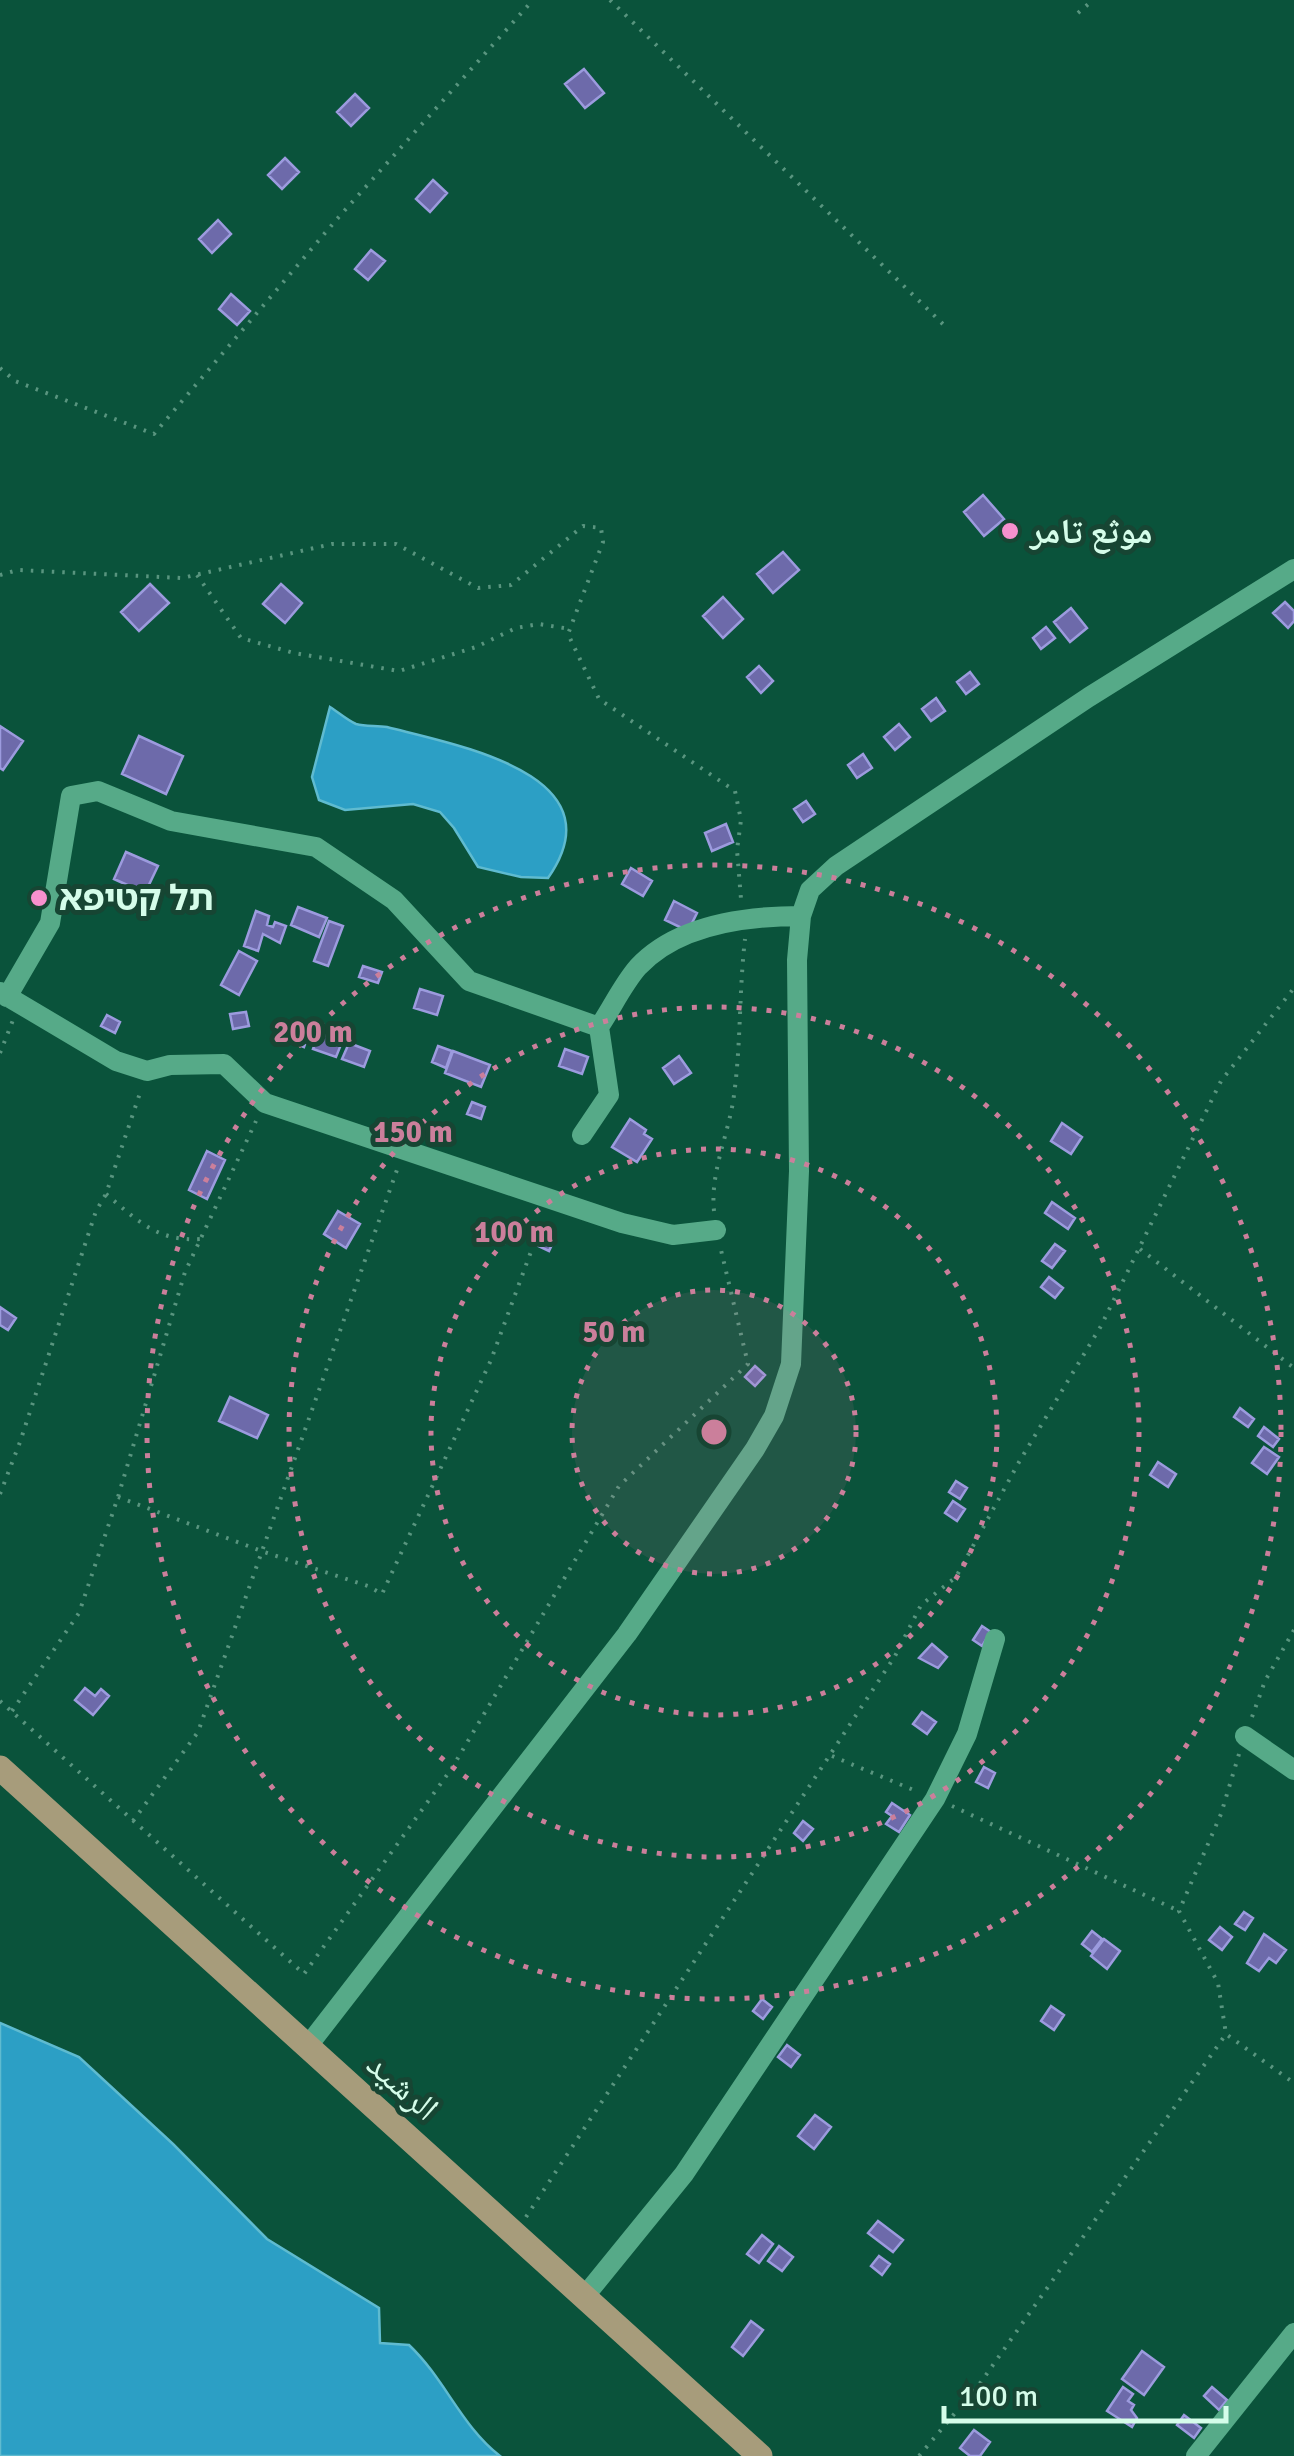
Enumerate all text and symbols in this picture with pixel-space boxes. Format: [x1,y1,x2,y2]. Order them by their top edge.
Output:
place label: موثع تامر [1028,510,1153,554]
marker: موثع تامر [999,520,1021,542]
place label: תל קטיפא [59,877,214,920]
marker: תל קטיפא [28,887,50,909]
text: 200 m [273,1014,353,1051]
text: 150 m [373,1114,453,1151]
text: 100 m [474,1214,554,1251]
text: 50 m [582,1314,646,1351]
centre of rings [696,1414,732,1450]
street label: الرشيد [358,2043,448,2130]
scale bar [944,2361,1226,2423]
text: 100 m [959,2378,1038,2415]

